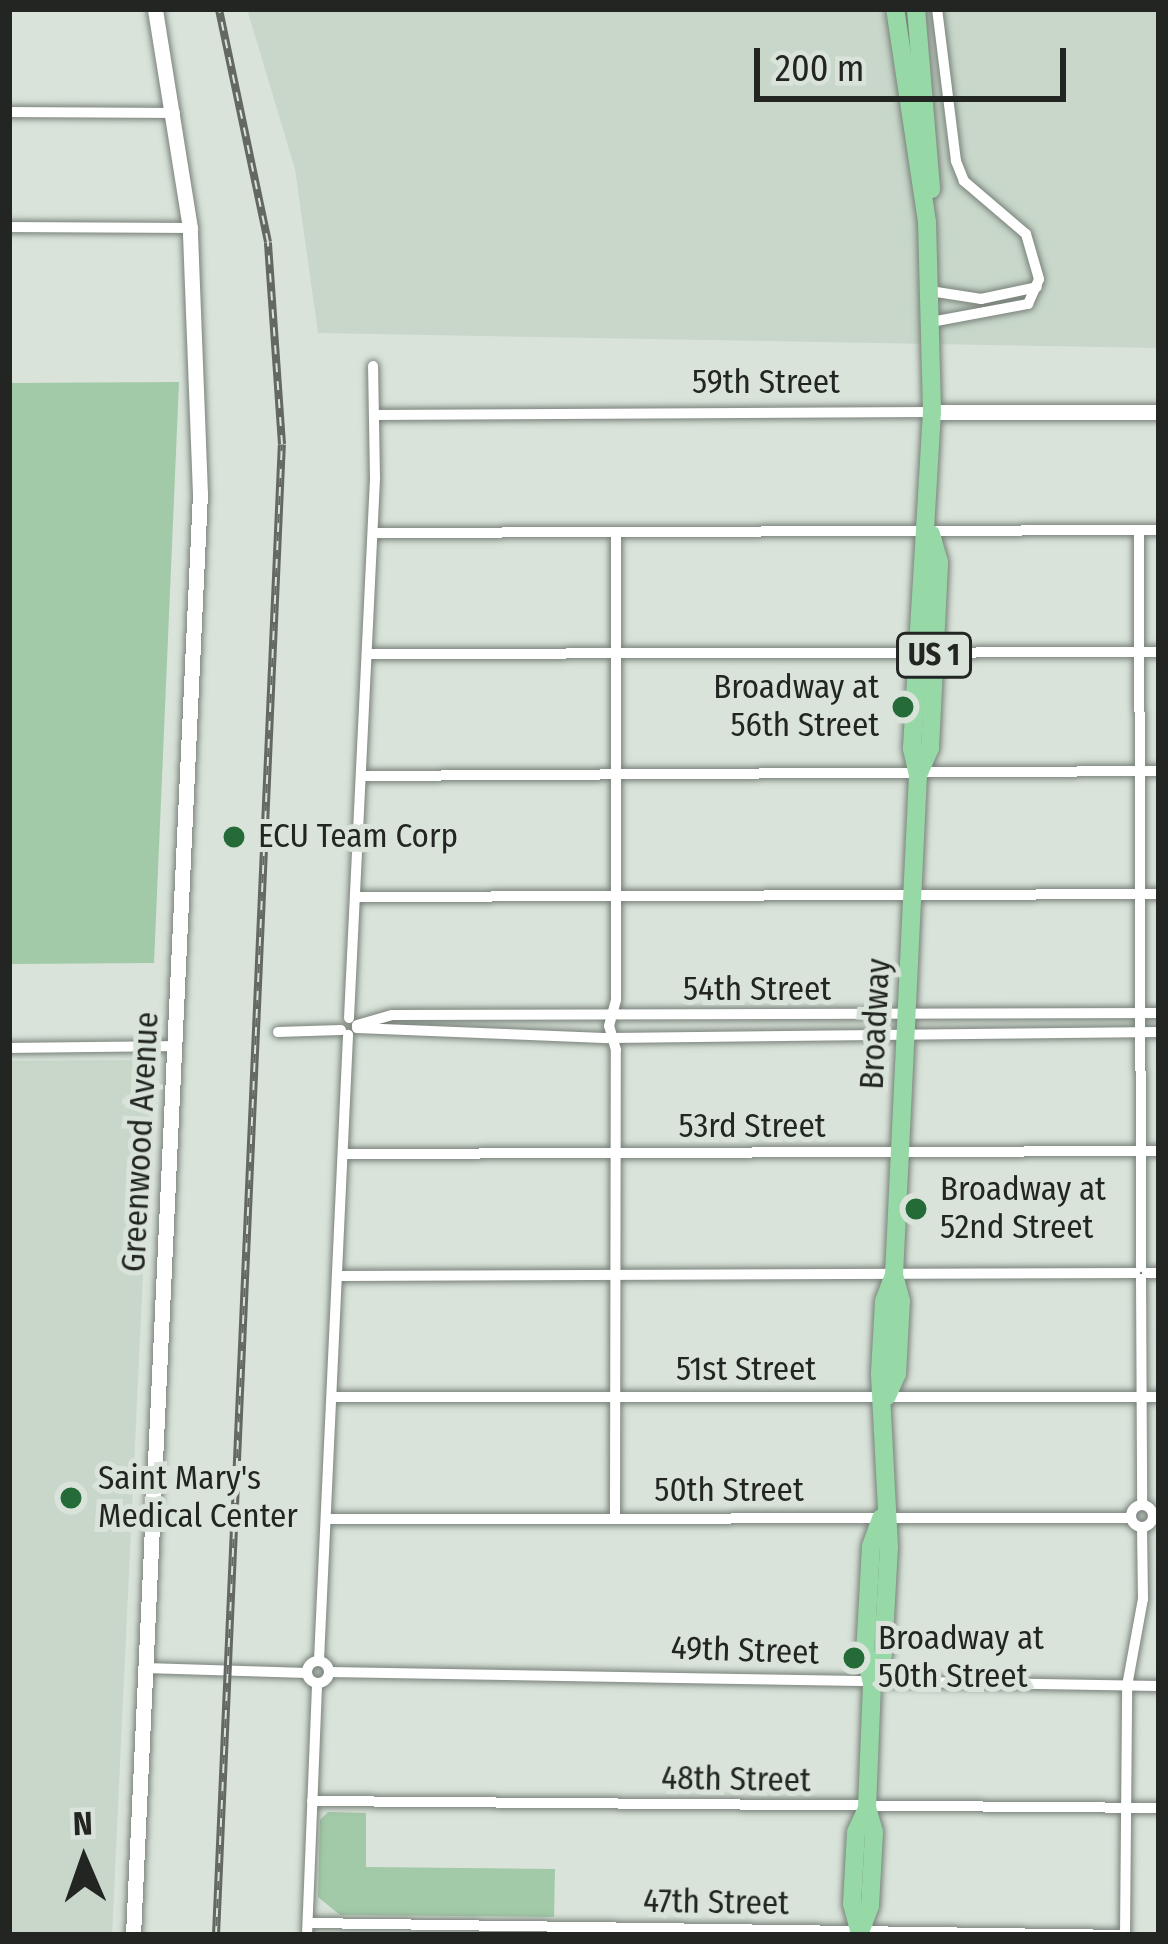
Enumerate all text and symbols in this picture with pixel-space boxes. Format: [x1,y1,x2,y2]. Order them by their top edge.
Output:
scale bar [760,24,1072,98]
text: 200 m [775,47,865,91]
street label: 59th Street [692,363,840,403]
road number: US 1 [895,631,973,679]
place label: Broadway at 56th Street [713,668,879,746]
marker: Broadway at 56th Street [890,694,916,720]
place label: ECU Team Corp [258,817,458,857]
marker: ECU Team Corp [221,824,247,850]
street label: Broadway [853,957,899,1091]
street label: 54th Street [683,970,831,1010]
street label: Greenwood Avenue [114,1011,168,1273]
street label: 53rd Street [679,1107,825,1147]
place label: Broadway at 52nd Street [940,1170,1106,1248]
marker: Broadway at 52nd Street [903,1196,929,1222]
street label: 51st Street [676,1350,816,1390]
place label: Saint Mary's Medical Center [98,1459,298,1537]
street label: 50th Street [654,1471,804,1511]
marker: Saint Mary's Medical Center [55,1482,87,1514]
place label: Broadway at 50th Street [878,1619,1044,1697]
street label: 49th Street [670,1629,820,1673]
marker: Broadway at 50th Street [841,1645,867,1671]
street label: 48th Street [661,1759,811,1801]
north arrow [24,1800,144,1920]
text: N [72,1804,93,1844]
street label: 47th Street [643,1882,789,1924]

